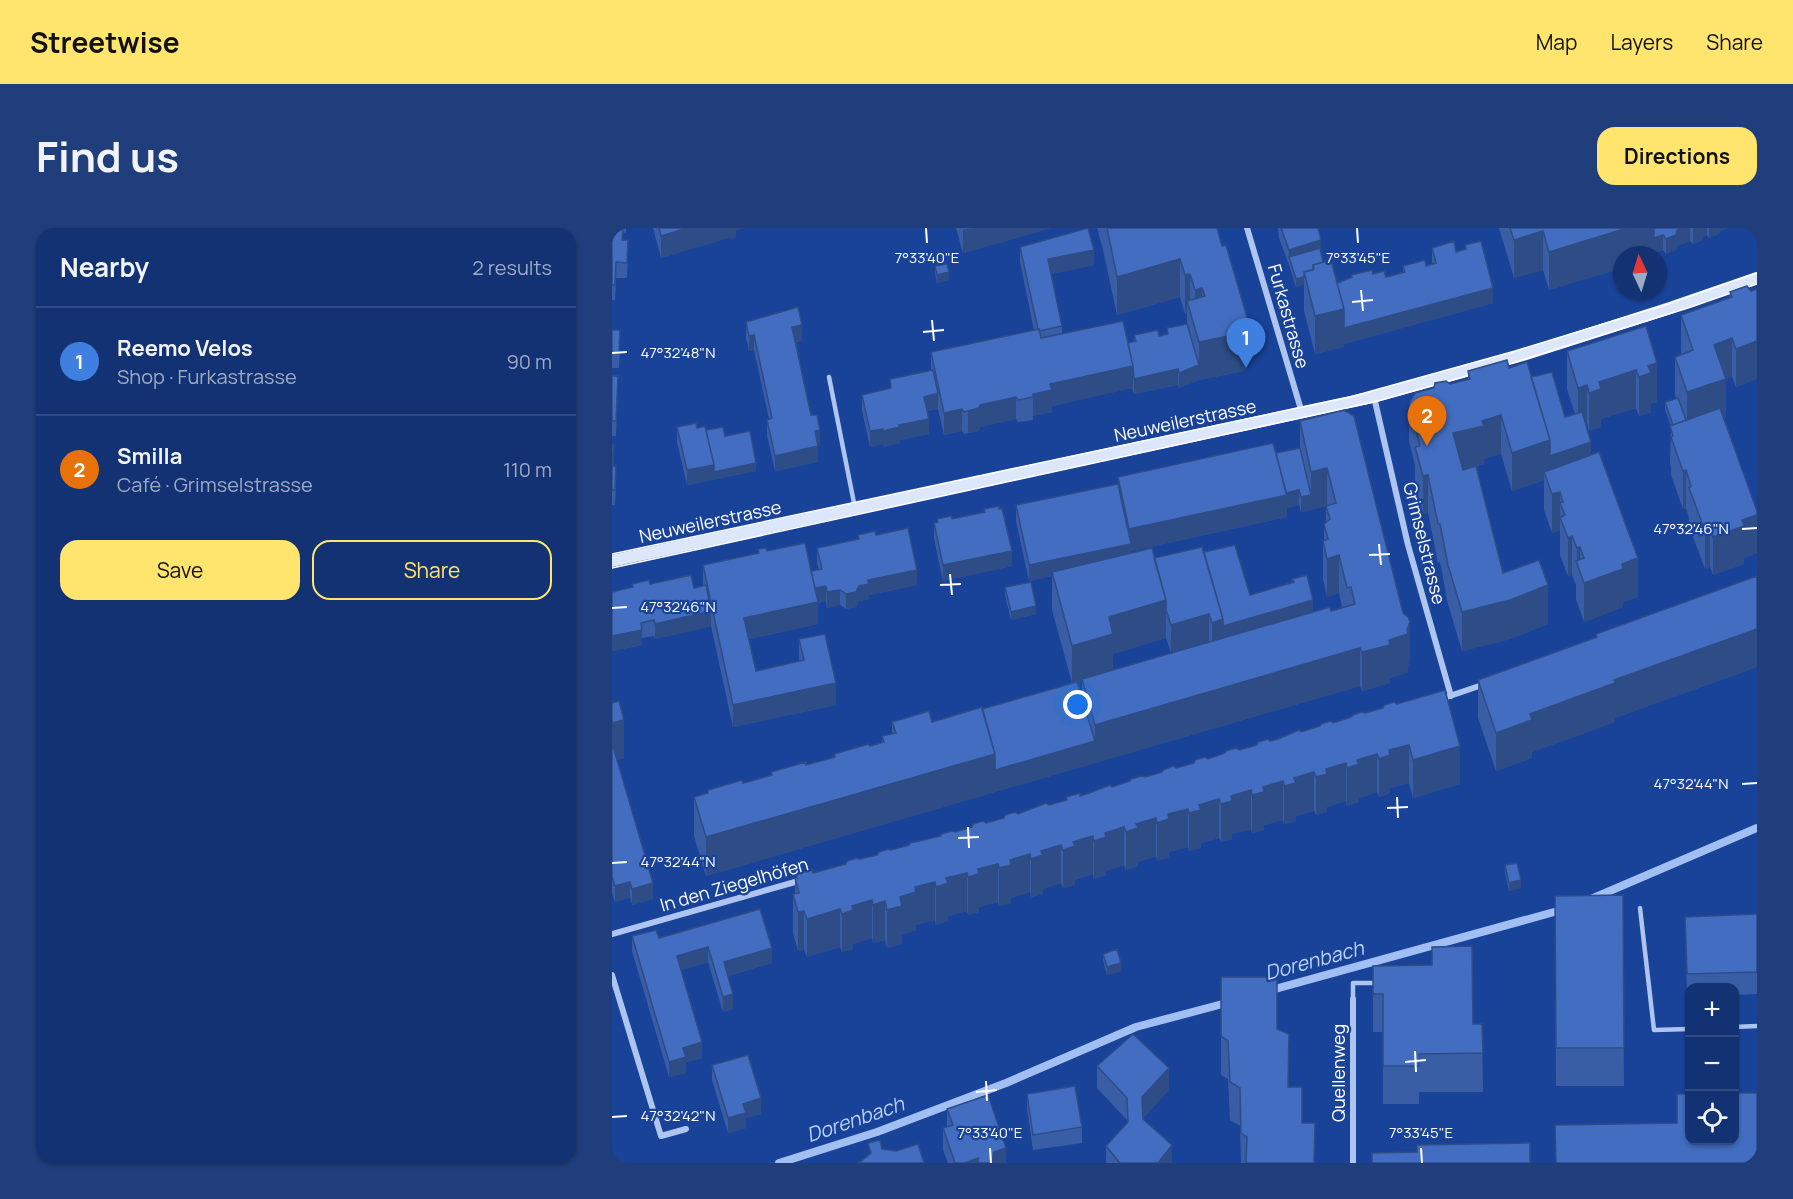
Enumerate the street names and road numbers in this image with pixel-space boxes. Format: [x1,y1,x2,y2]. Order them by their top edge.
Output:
street label: Furkastrasse [1263,261,1315,371]
street label: Neuweilerstrasse [1112,393,1258,447]
street label: Grimselstrasse [1398,479,1452,607]
street label: Neuweilerstrasse [637,494,783,548]
street label: In den Ziegelhöfen [657,851,811,917]
street label: Quellenweg [1326,1024,1350,1122]

